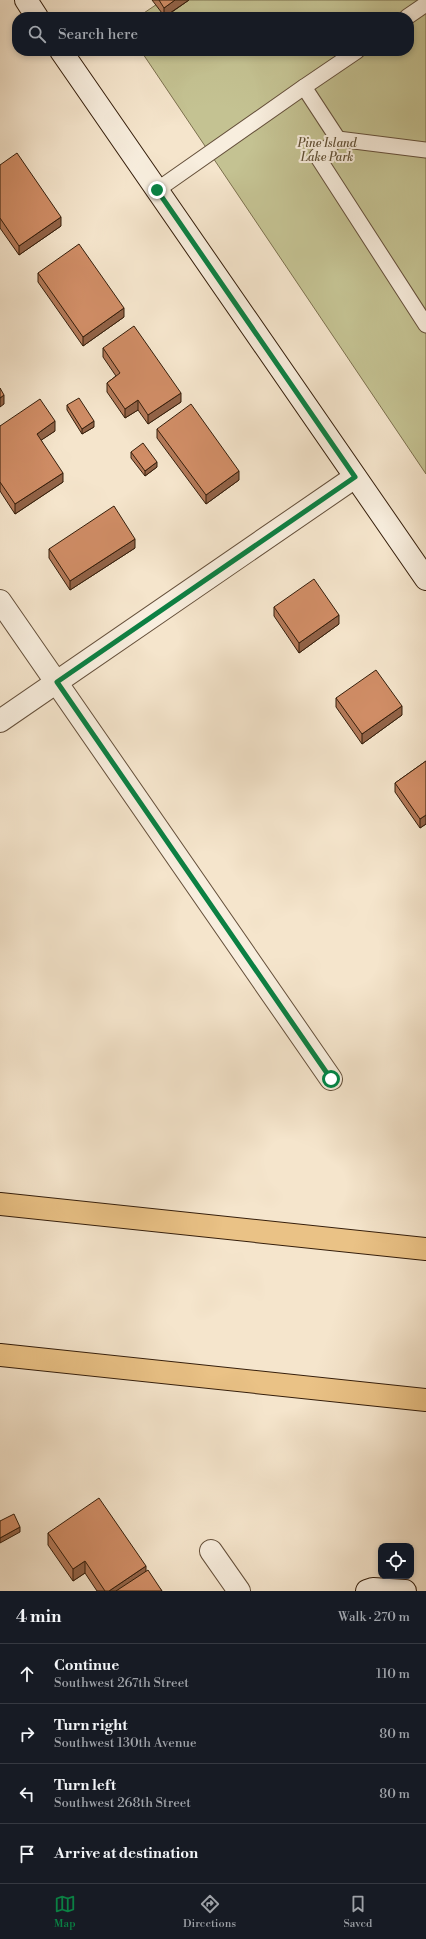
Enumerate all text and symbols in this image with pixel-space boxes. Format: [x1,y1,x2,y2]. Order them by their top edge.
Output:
search box [12,12,414,56]
icon: search [26,23,48,45]
text: Search here [58,25,138,44]
park label: Pine Island Lake Park [296,136,358,165]
route end [148,181,166,199]
route start [322,1070,340,1088]
map controls [378,1543,414,1579]
button: locate [378,1543,414,1579]
text: 4 min [16,1606,61,1628]
text: Walk · 270 m [338,1609,410,1625]
text: Continue [54,1656,119,1675]
icon: ahead [16,1663,38,1685]
text: 110 m [376,1666,410,1682]
text: Southwest 267th Street [54,1675,189,1691]
text: Turn right [54,1716,128,1735]
icon: right [16,1723,38,1745]
text: 80 m [379,1726,410,1742]
text: Southwest 130th Avenue [54,1735,197,1751]
text: Turn left [54,1776,116,1795]
icon: left [16,1783,38,1805]
text: 80 m [379,1786,410,1802]
text: Southwest 268th Street [54,1795,191,1811]
icon: arrive [16,1843,38,1865]
text: Arrive at destination [54,1844,198,1863]
tab: Map [54,1893,76,1931]
tab: Directions [183,1893,236,1931]
tab: Saved [343,1893,372,1931]

